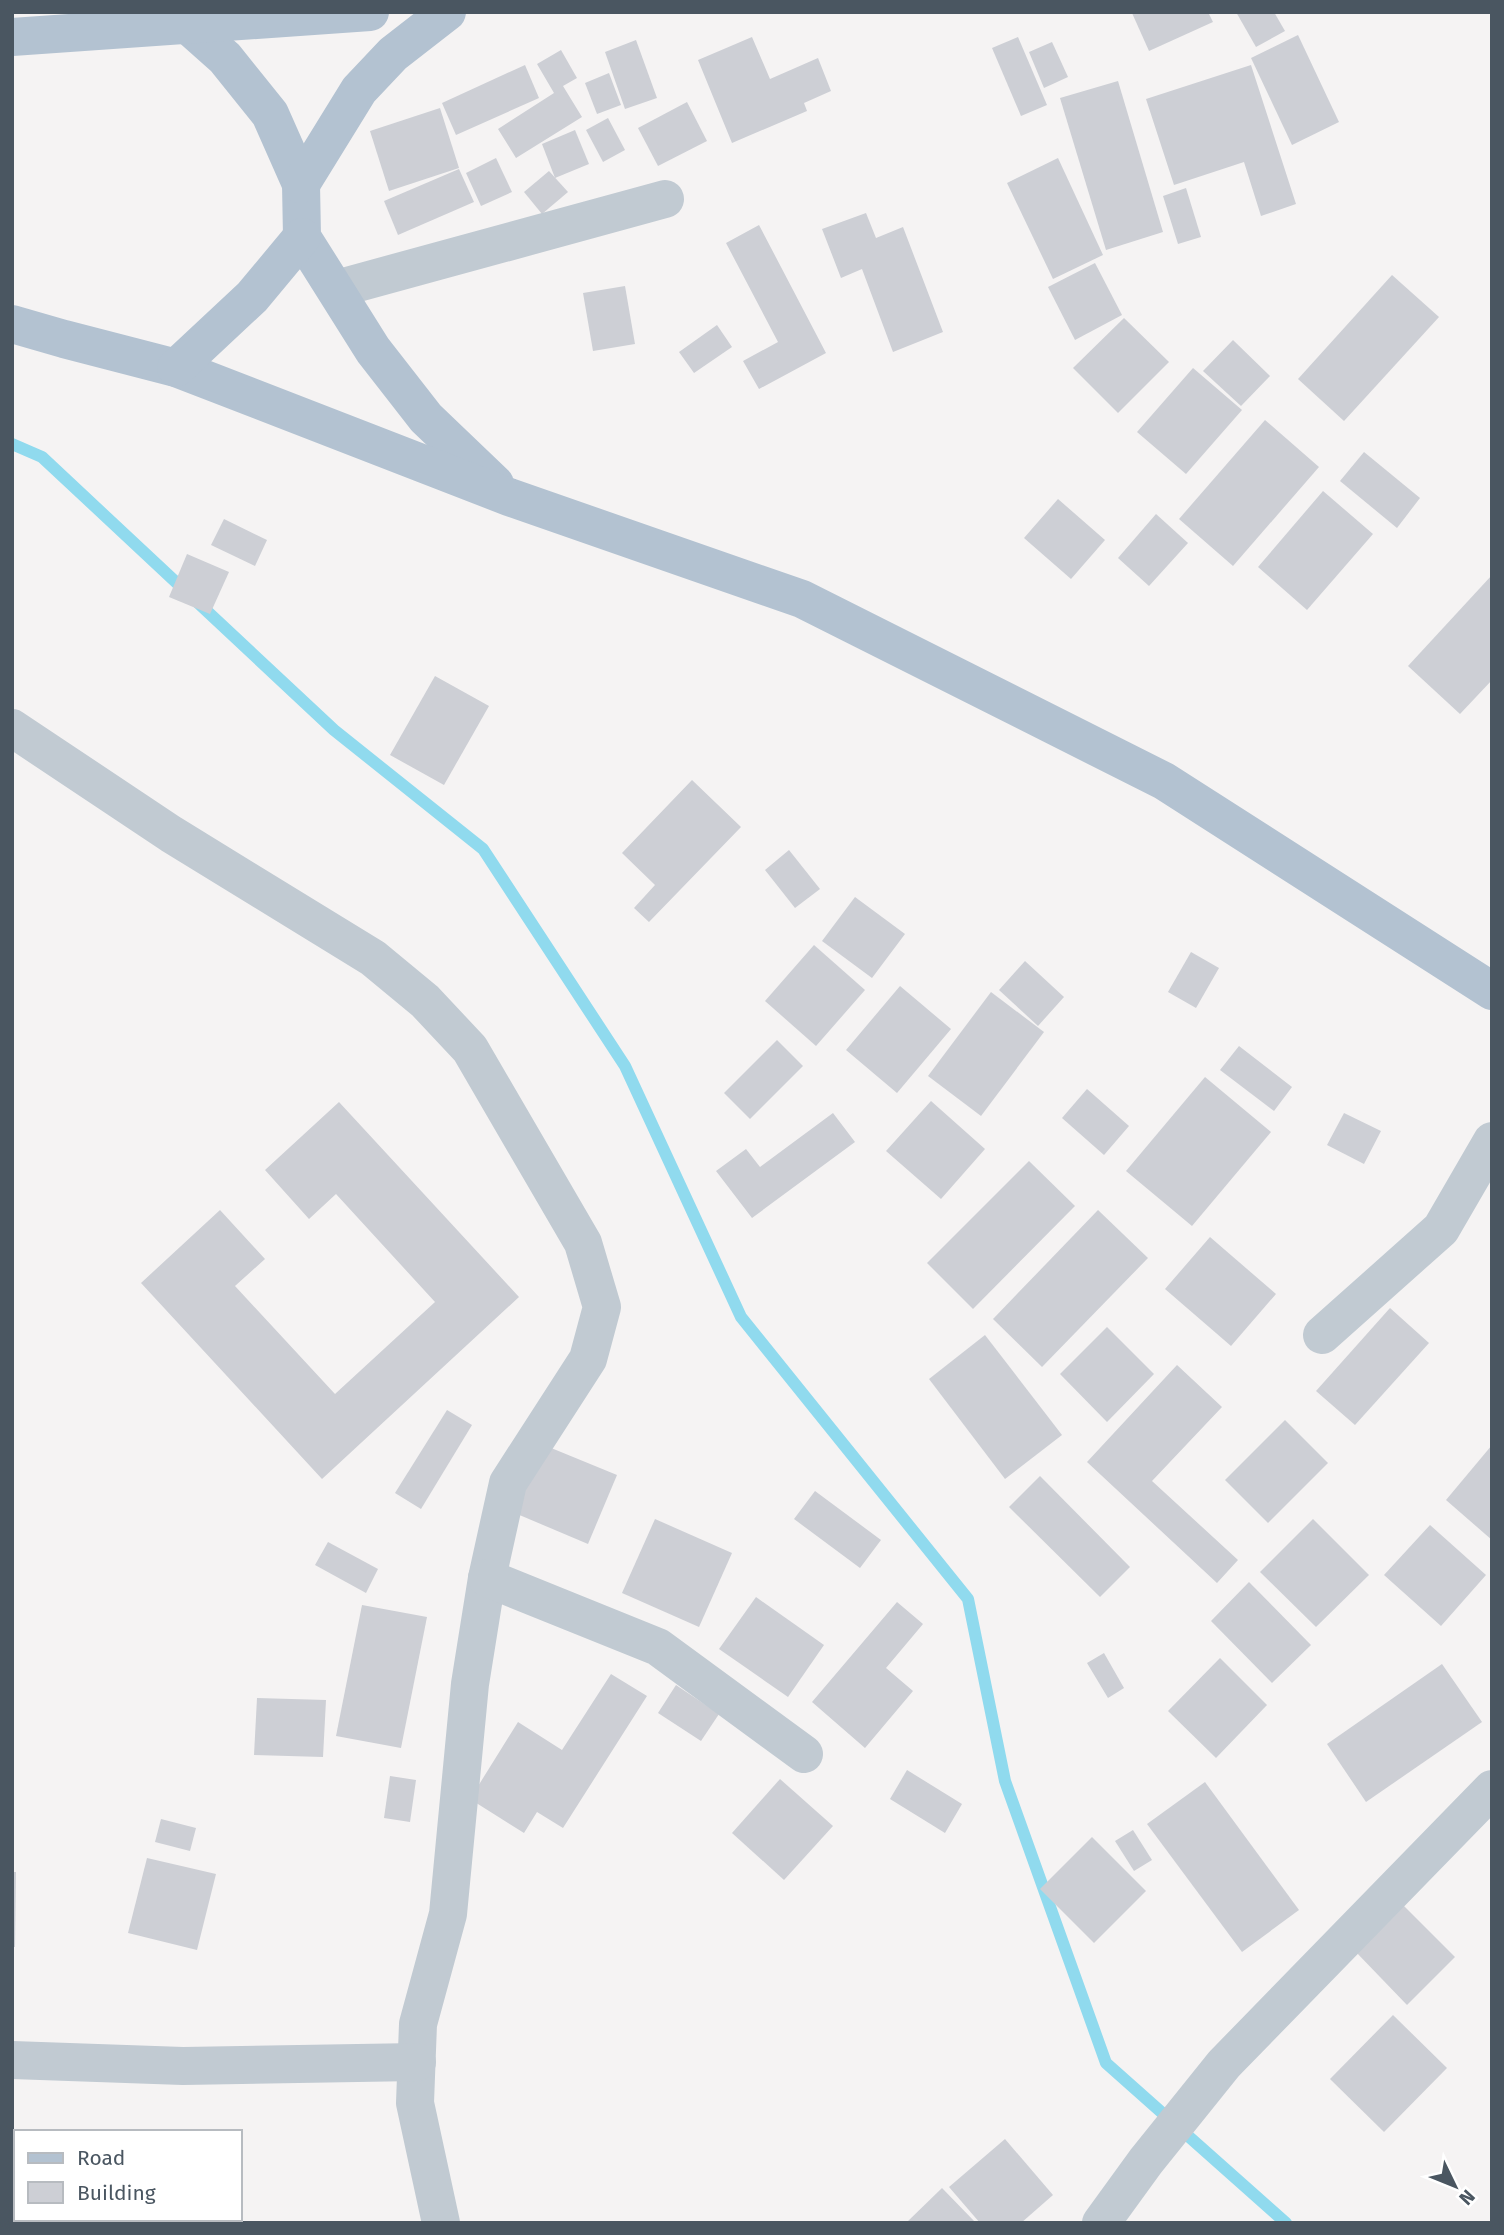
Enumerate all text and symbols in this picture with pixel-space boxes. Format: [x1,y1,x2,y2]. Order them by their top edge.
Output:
legend [14,2130,242,2221]
text: Road [77,2145,125,2171]
north arrow [1420,2151,1490,2221]
text: Building [77,2180,156,2206]
text: N [1454,2185,1480,2210]

